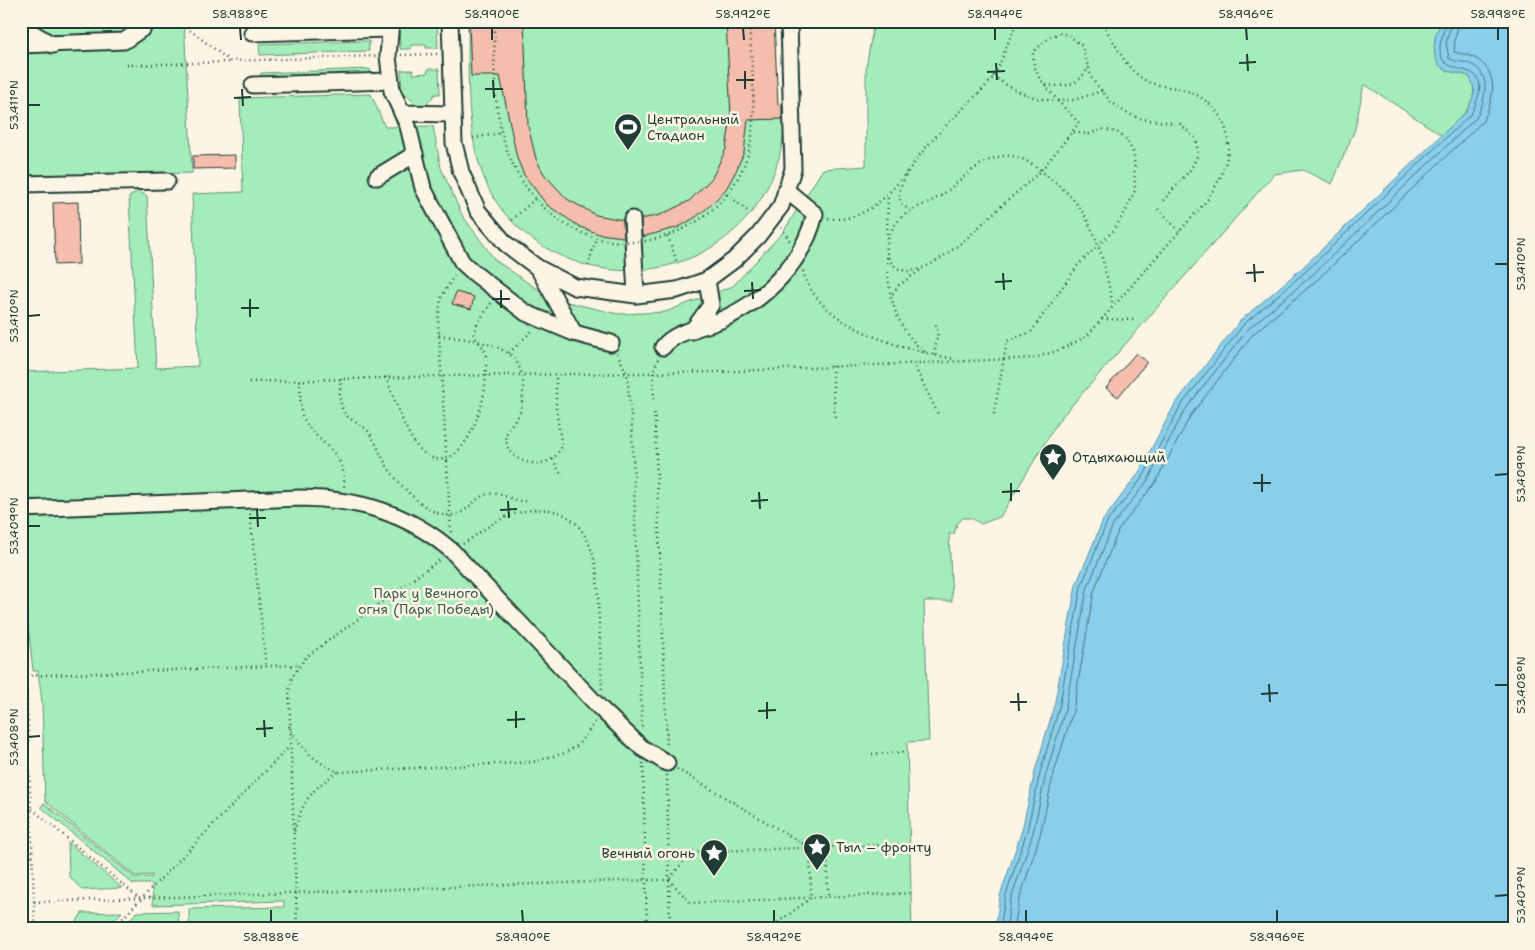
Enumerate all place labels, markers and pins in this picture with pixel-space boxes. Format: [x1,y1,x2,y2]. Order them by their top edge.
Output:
place label: Центральный Стадион [647,110,739,144]
sports icon: Центральный Стадион [613,112,643,151]
place icon: Отдыхающий [1038,442,1068,481]
place label: Отдыхающий [1072,448,1166,466]
place icon: Тыл – фронту [802,832,832,871]
place icon: Вечный огонь [699,838,729,877]
place label: Тыл – фронту [836,838,932,856]
place label: Вечный огонь [601,844,695,862]

